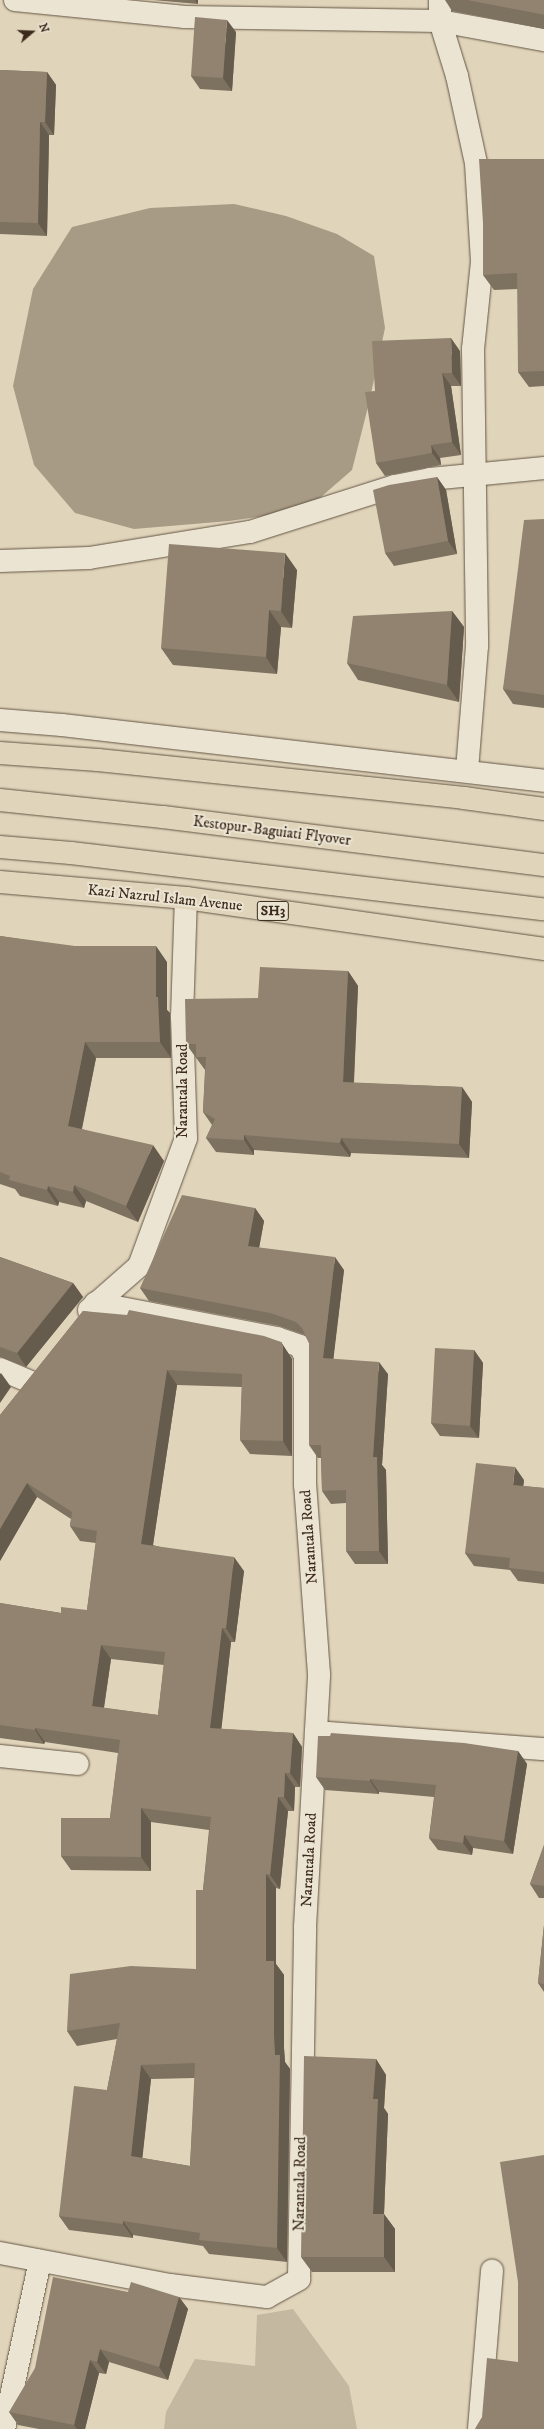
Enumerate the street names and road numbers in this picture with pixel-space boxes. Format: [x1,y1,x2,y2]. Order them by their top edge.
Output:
street label: Kestopur-Baguiati Flyover [192,812,352,850]
street label: Kazi Nazrul Islam Avenue [87,881,243,915]
road number: SH3 [256,899,290,923]
street label: Narantala Road [174,1044,192,1138]
street label: Narantala Road [297,1489,321,1585]
street label: Narantala Road [298,1812,320,1908]
street label: Narantala Road [290,2137,310,2231]

